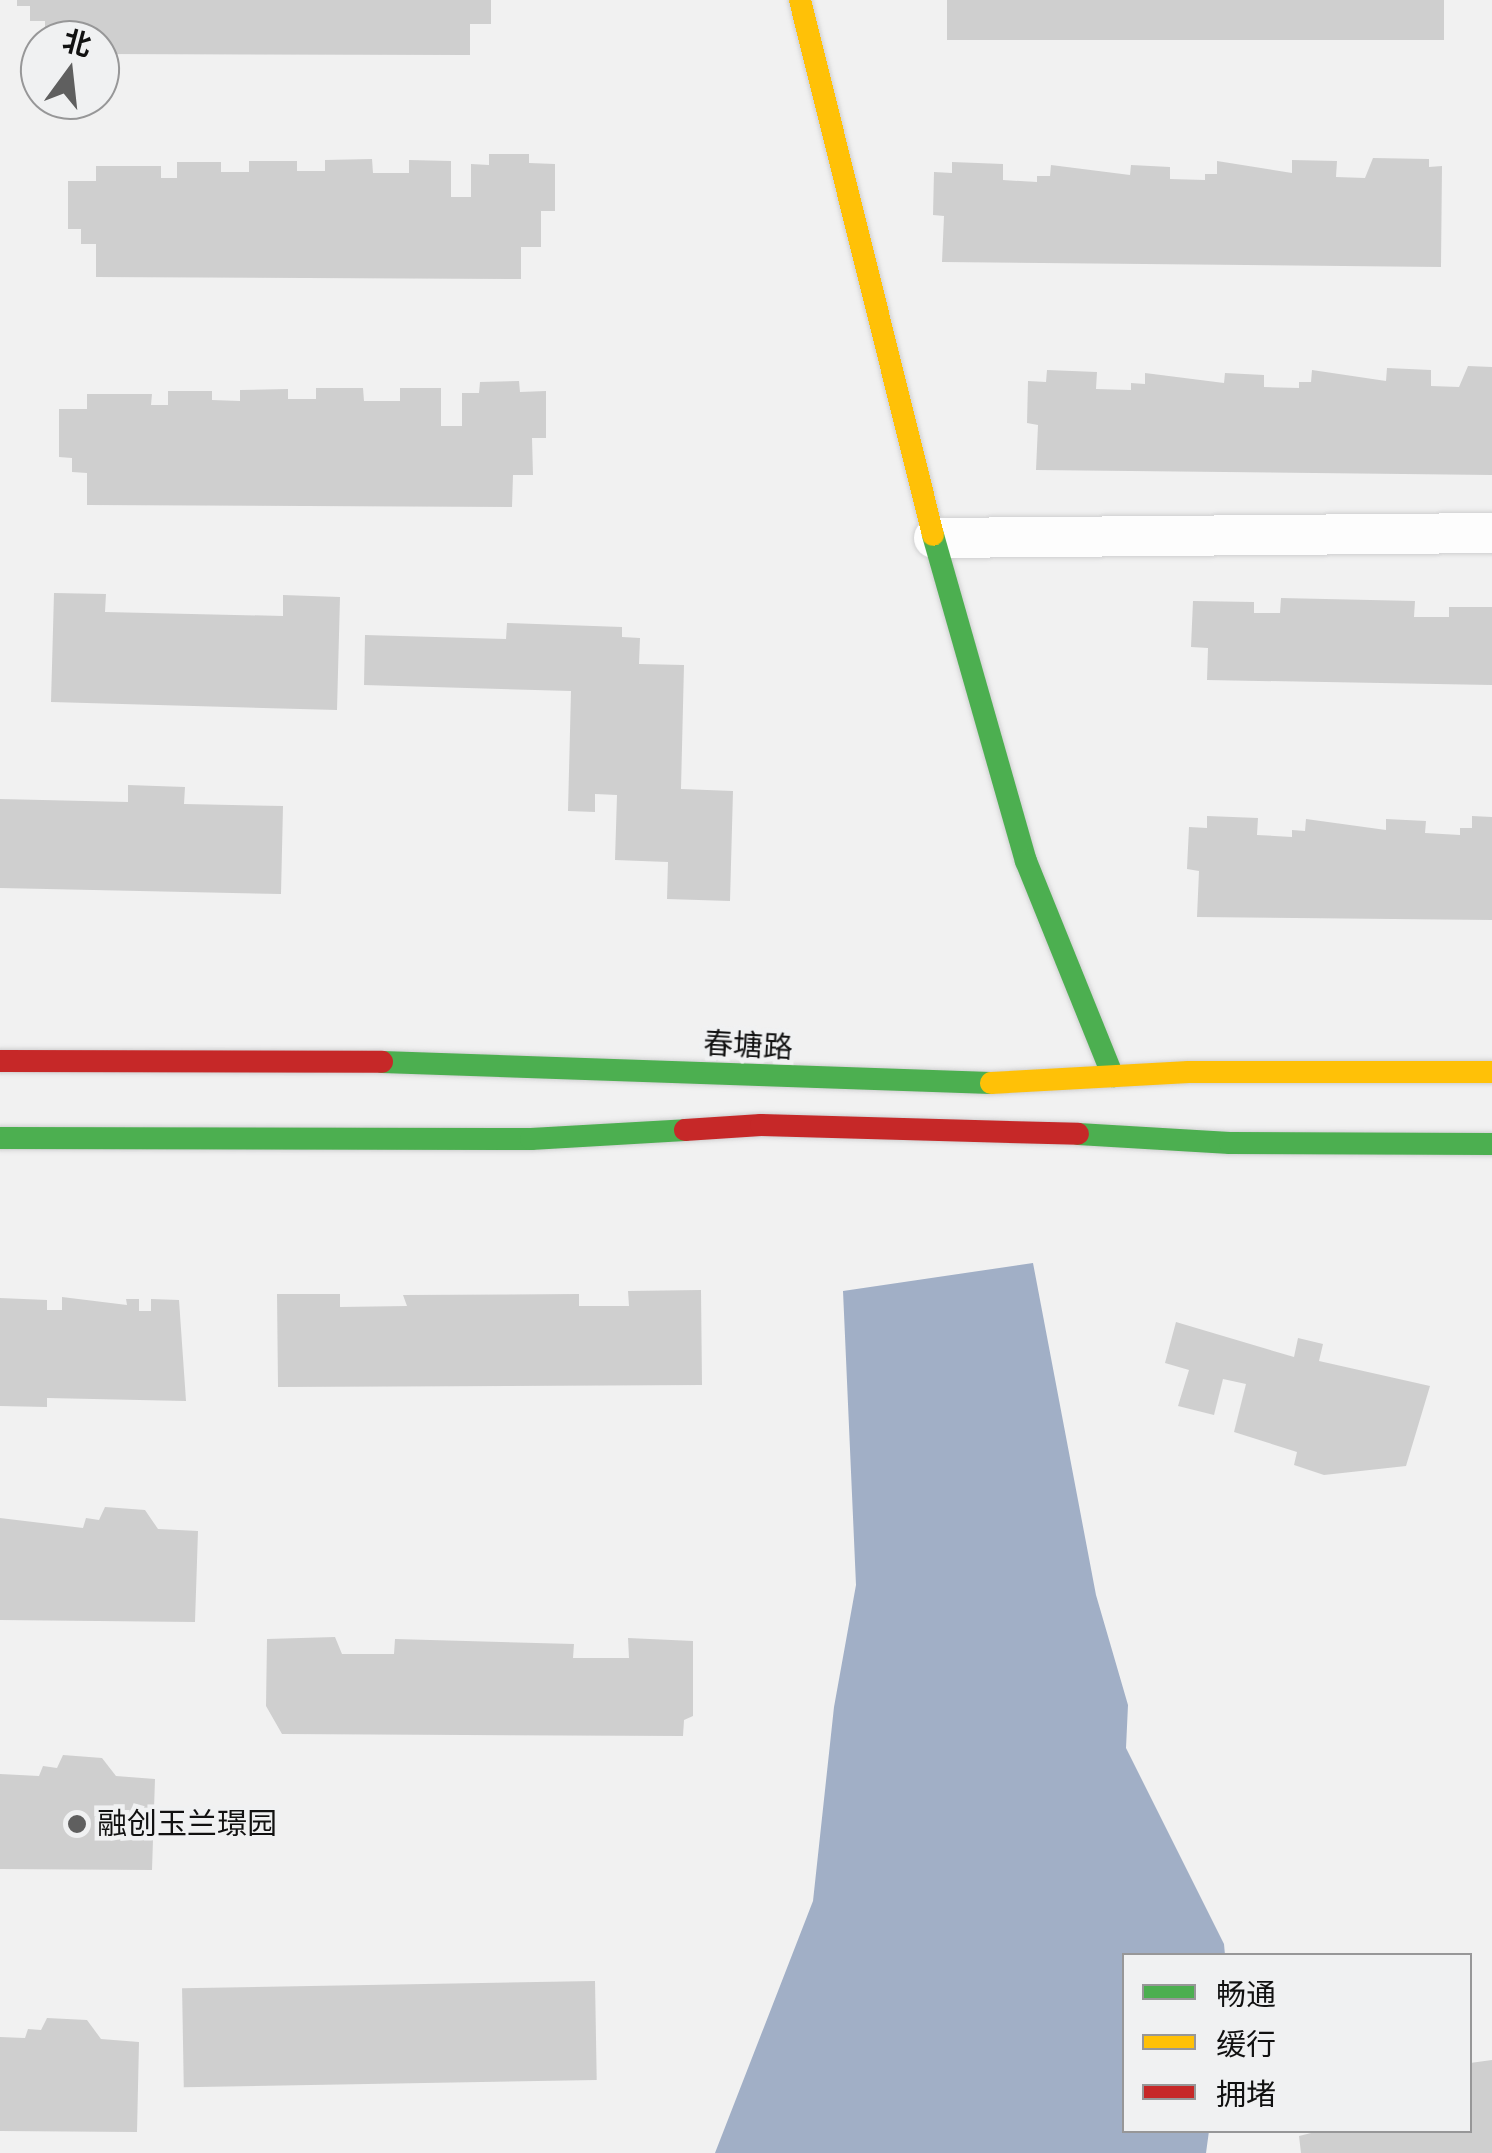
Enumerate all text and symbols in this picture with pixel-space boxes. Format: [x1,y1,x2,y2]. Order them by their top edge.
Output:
north arrow [20,20,120,120]
text: 北 [59,23,95,63]
street label: 春塘路 [702,1026,794,1066]
place label: 融创玉兰璟园 [97,1806,277,1842]
marker: 融创玉兰璟园 [66,1813,88,1835]
legend [1122,1953,1472,2133]
text: 畅通 [1216,1976,1276,2013]
text: 缓行 [1216,2026,1276,2063]
text: 拥堵 [1216,2076,1276,2113]

